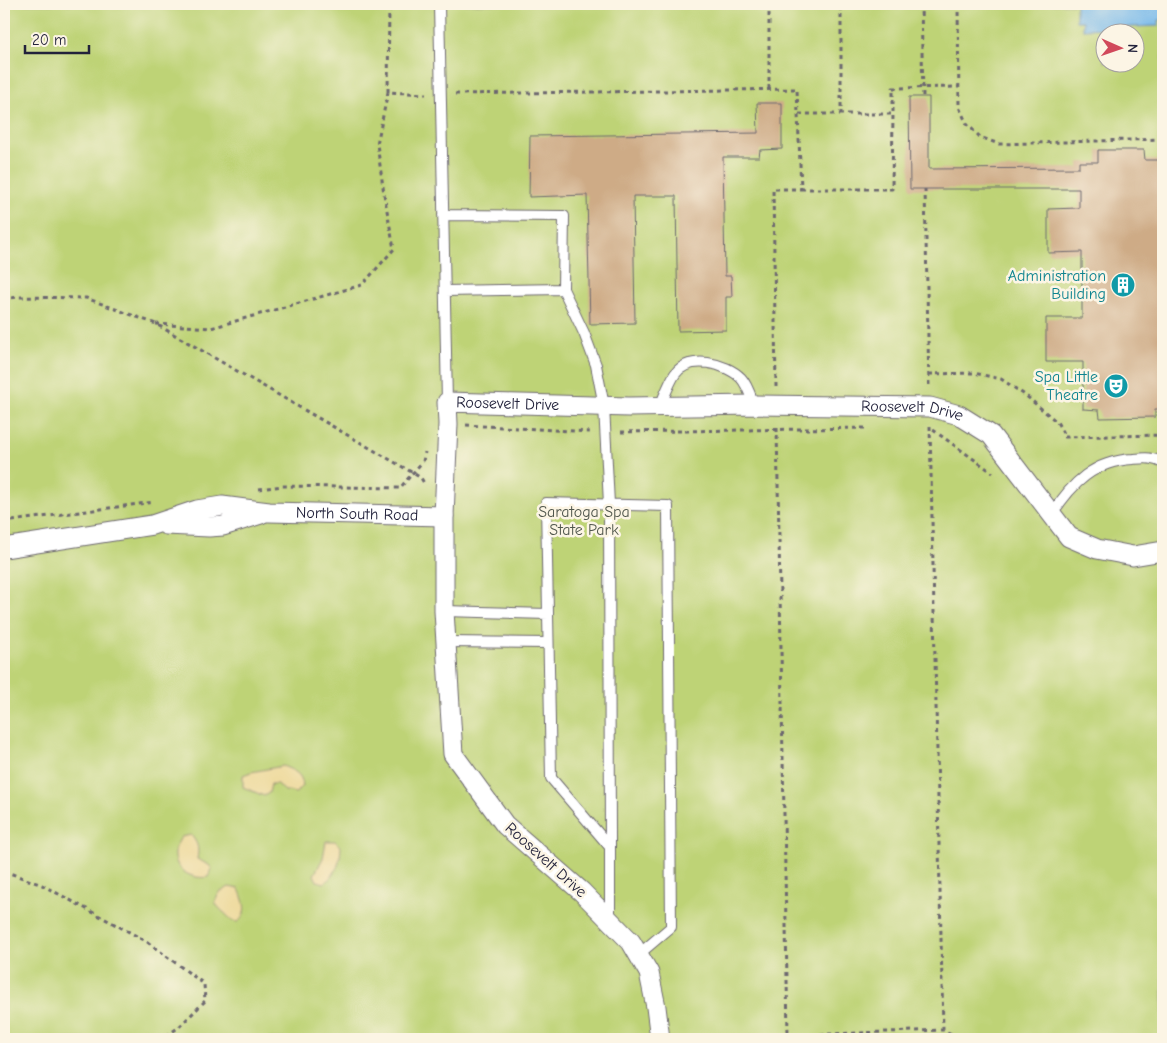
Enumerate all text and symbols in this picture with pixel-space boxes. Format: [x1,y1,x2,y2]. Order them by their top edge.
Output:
scale bar [25,22,89,54]
north arrow [1094,22,1144,72]
text: 20 m [32,31,66,49]
text: N [1124,44,1141,53]
place label: Administration Building [1008,267,1106,303]
building icon: Administration Building [1110,272,1136,298]
place label: Spa Little Theatre [1035,368,1098,404]
theatre icon: Spa Little Theatre [1103,373,1129,399]
street label: Roosevelt Drive [456,393,560,414]
street label: Roosevelt Drive [861,397,967,425]
park label: Saratoga Spa State Park [538,503,630,539]
street label: North South Road [296,504,418,524]
street label: Roosevelt Drive [502,819,590,901]

